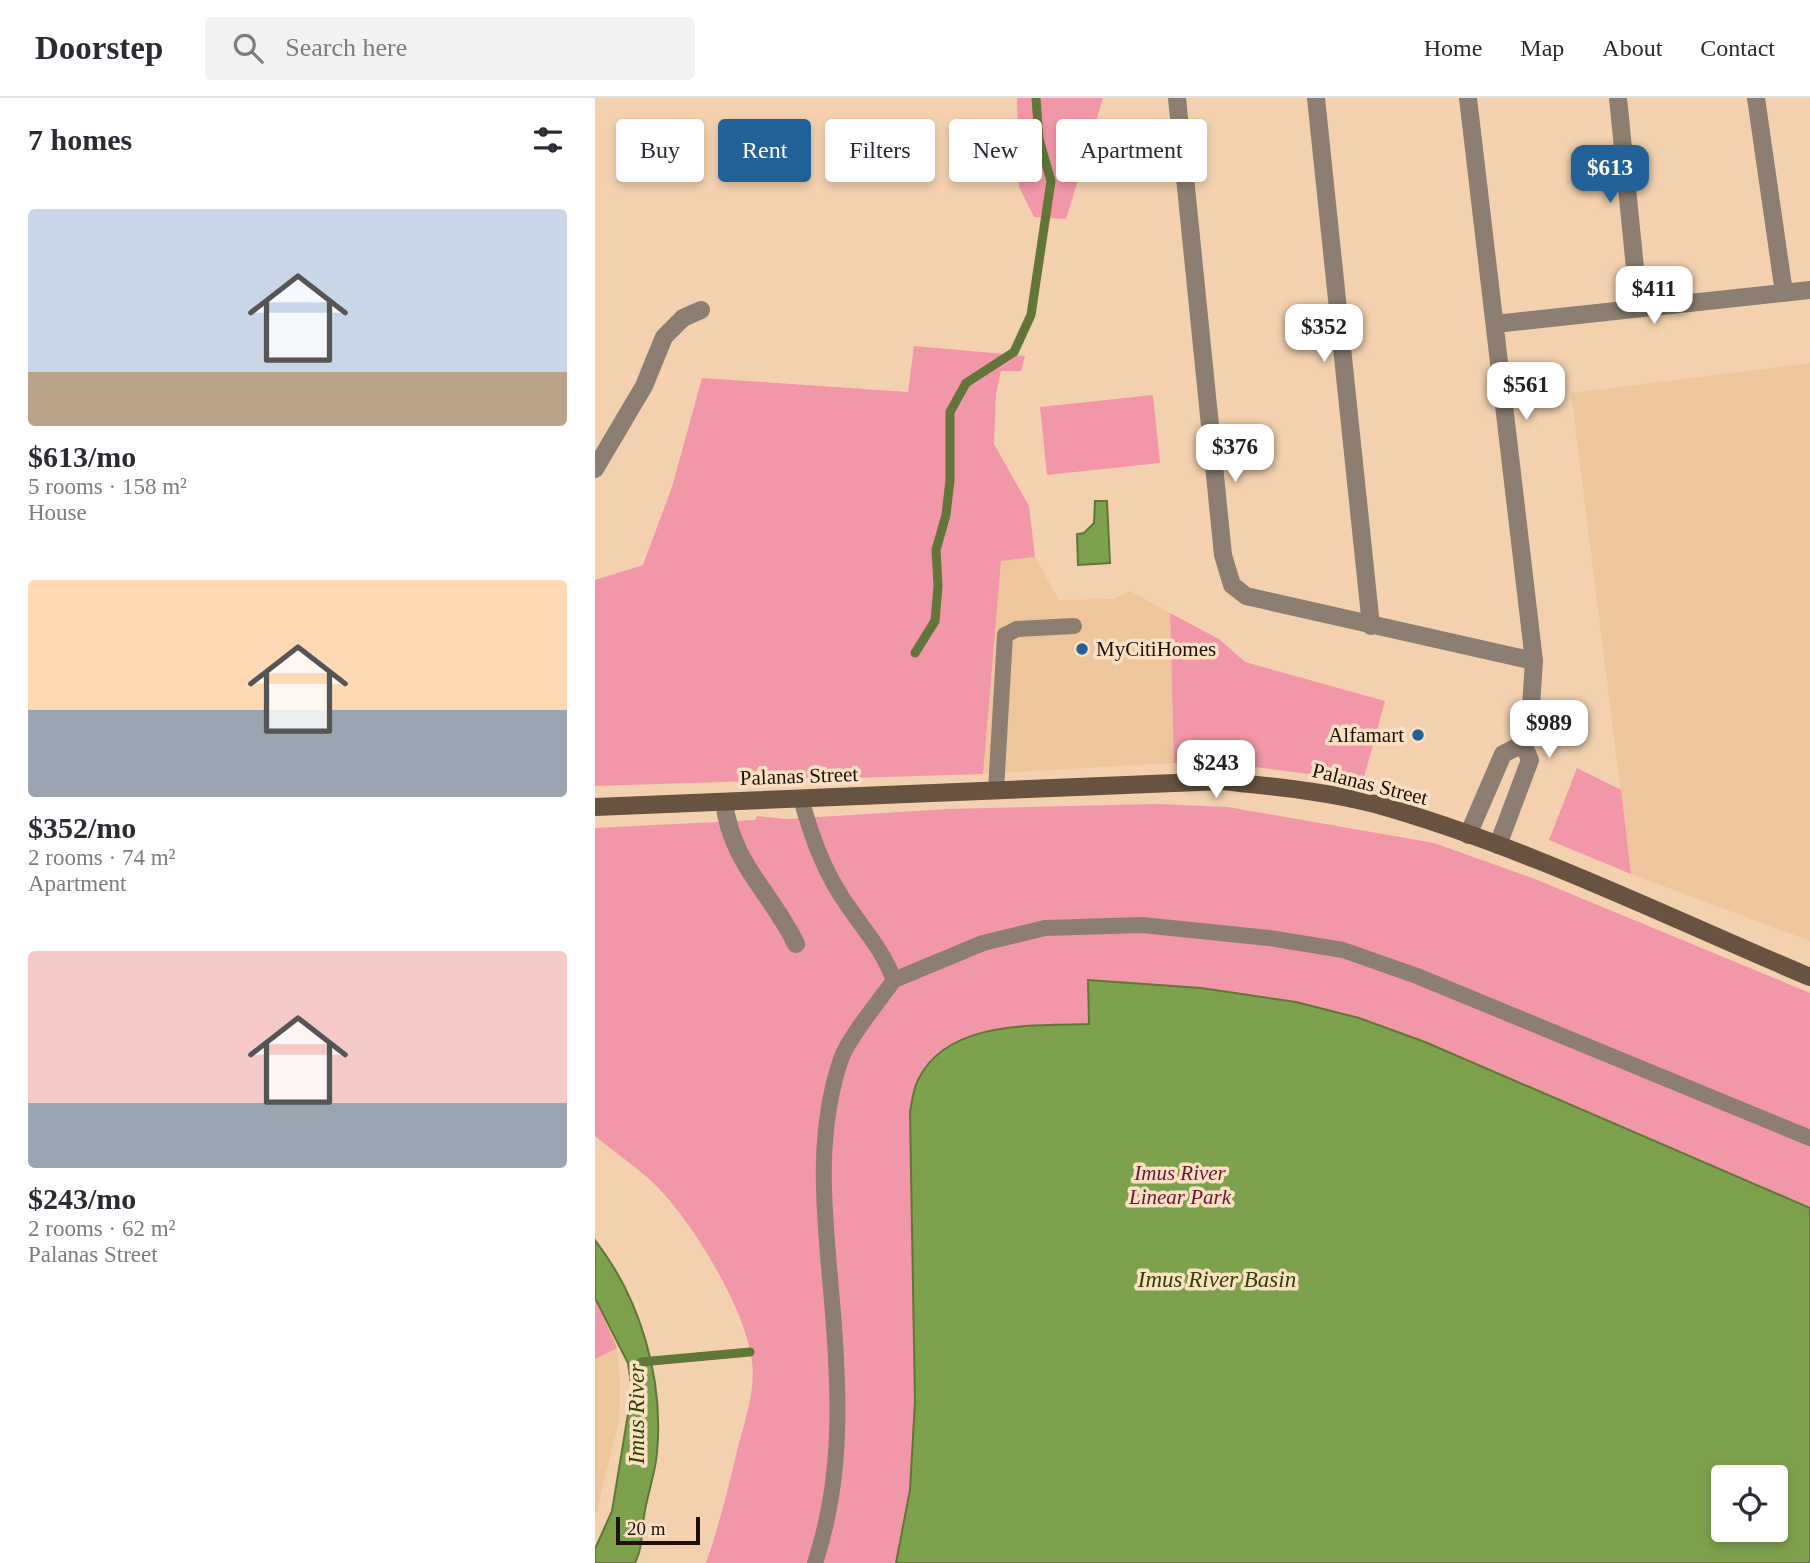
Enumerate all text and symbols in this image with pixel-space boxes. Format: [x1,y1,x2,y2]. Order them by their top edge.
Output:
search box [205,17,695,80]
icon: search [229,29,267,67]
text: Doorstep [35,30,163,66]
text: Search here [285,33,407,62]
text: Home [1424,35,1482,61]
text: Map [1520,35,1564,61]
text: About [1602,35,1662,61]
text: Contact [1700,35,1775,61]
chip: Buy [616,119,704,182]
chip: Rent [718,119,811,182]
chip: Filters [825,119,935,182]
chip: New [949,119,1042,182]
chip: Apartment [1056,119,1207,182]
icon: filters [529,121,567,159]
text: 7 homes [28,123,132,156]
pin: $613 [1569,146,1651,205]
text: $613 [1587,155,1633,180]
icon: home [235,255,361,381]
pin: $411 [1613,266,1695,326]
text: $411 [1632,276,1676,301]
pin: $352 [1283,304,1365,364]
text: $352 [1301,314,1347,339]
pin: $561 [1485,362,1567,422]
text: $561 [1503,372,1549,397]
pin: $376 [1194,424,1276,484]
text: $376 [1212,434,1258,459]
text: $613/mo [28,440,136,473]
text: 5 rooms · 158 m² [28,474,187,499]
text: House [28,500,87,525]
icon: home [235,626,361,752]
place label: MyCitiHomes [1096,637,1216,661]
marker: MyCitiHomes [1074,641,1090,657]
pin: $989 [1508,700,1590,760]
text: $989 [1526,710,1572,735]
place label: Alfamart [1328,723,1404,747]
marker: Alfamart [1410,727,1426,743]
pin: $243 [1175,740,1257,800]
text: $243 [1193,750,1239,775]
street label: Palanas Street [1310,758,1430,810]
street label: Palanas Street [739,762,859,790]
text: $352/mo [28,811,136,844]
text: 2 rooms · 74 m² [28,845,175,870]
text: Apartment [28,871,126,896]
icon: home [235,997,361,1123]
park label: Imus River Linear Park [1128,1161,1232,1209]
text: $243/mo [28,1182,136,1215]
text: 2 rooms · 62 m² [28,1216,175,1241]
text: Palanas Street [28,1242,158,1267]
water label: Imus River Basin [1137,1267,1296,1292]
water label: Imus River [624,1363,649,1465]
map controls [1711,1465,1788,1542]
button: locate [1711,1465,1788,1542]
scale bar [616,1514,700,1546]
text: 20 m [627,1518,666,1539]

